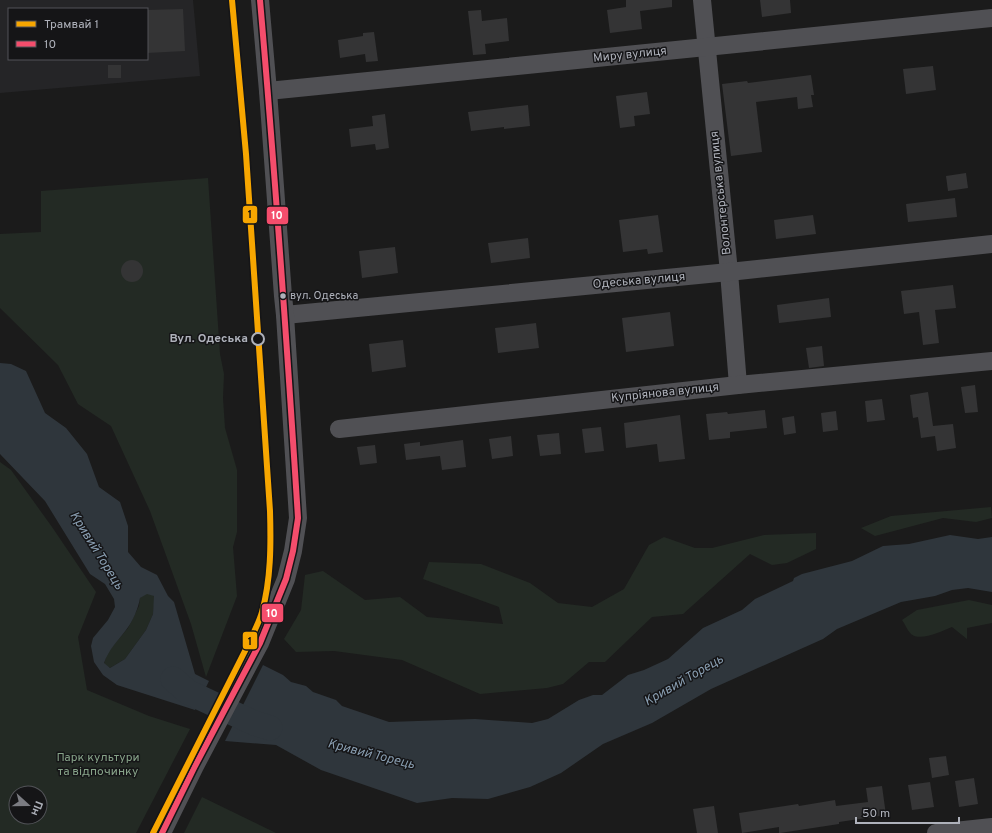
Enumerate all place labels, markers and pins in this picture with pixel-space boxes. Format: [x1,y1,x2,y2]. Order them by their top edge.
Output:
place label: вул. Одеська [290,289,358,303]
marker: вул. Одеська [278,291,288,301]
place label: Вул. Одеська [169,331,248,347]
marker: Вул. Одеська [251,332,265,346]

